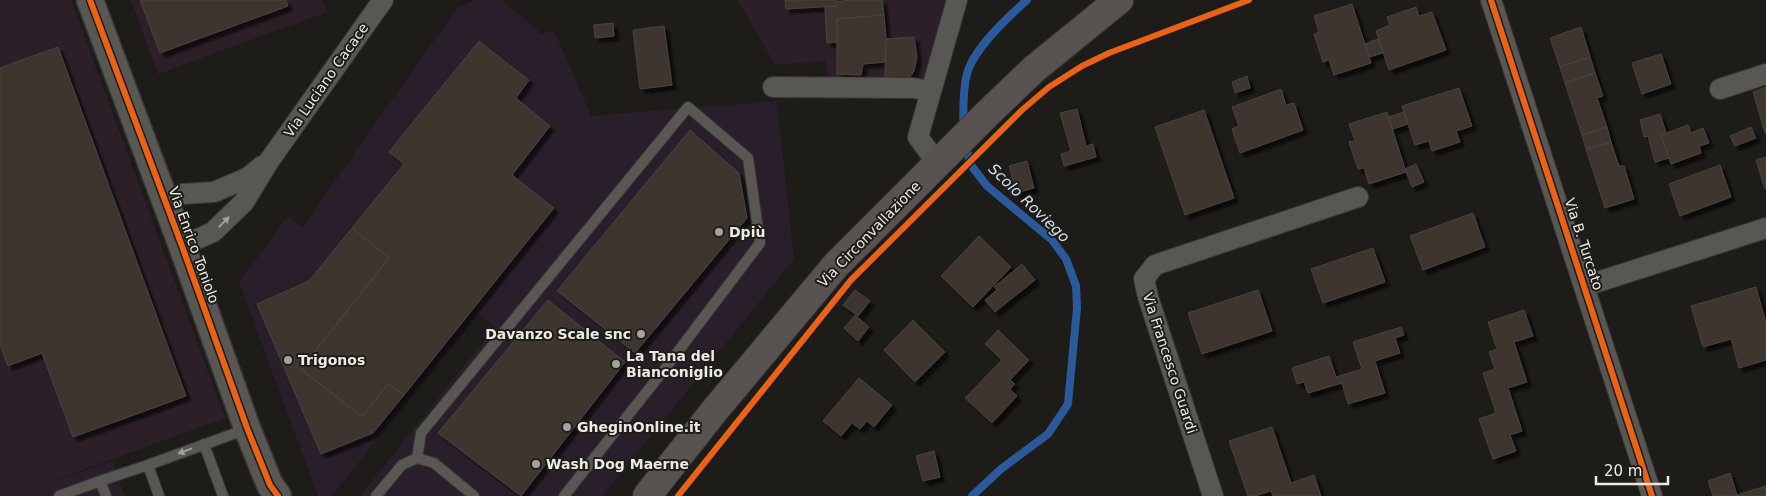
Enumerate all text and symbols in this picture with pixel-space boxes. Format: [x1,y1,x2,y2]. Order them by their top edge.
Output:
street label: Via Luciano Cacace [281,20,371,140]
water label: Scolo Roviego [985,160,1073,246]
street label: Via Circonvallazione [814,178,924,290]
street label: Via Enrico Toniolo [165,185,223,305]
street label: Via B. Turcato [1562,196,1606,292]
one-way arrow [217,216,229,228]
place label: Dpiù [729,224,765,240]
marker: Dpiù [713,226,725,238]
street label: Via Francesco Guardi [1140,290,1200,436]
place label: Davanzo Scale snc [485,326,631,342]
marker: Davanzo Scale snc [635,328,647,340]
place label: La Tana del Bianconiglio [626,348,723,380]
place label: Trigonos [298,352,365,368]
marker: Trigonos [282,354,294,366]
marker: La Tana del Bianconiglio [610,358,622,370]
place label: GheginOnline.it [577,419,701,435]
marker: GheginOnline.it [561,421,573,433]
one-way arrow [178,448,193,455]
scale bar [1596,454,1668,486]
place label: Wash Dog Maerne [546,456,689,472]
marker: Wash Dog Maerne [530,458,542,470]
text: 20 m [1604,462,1642,480]

